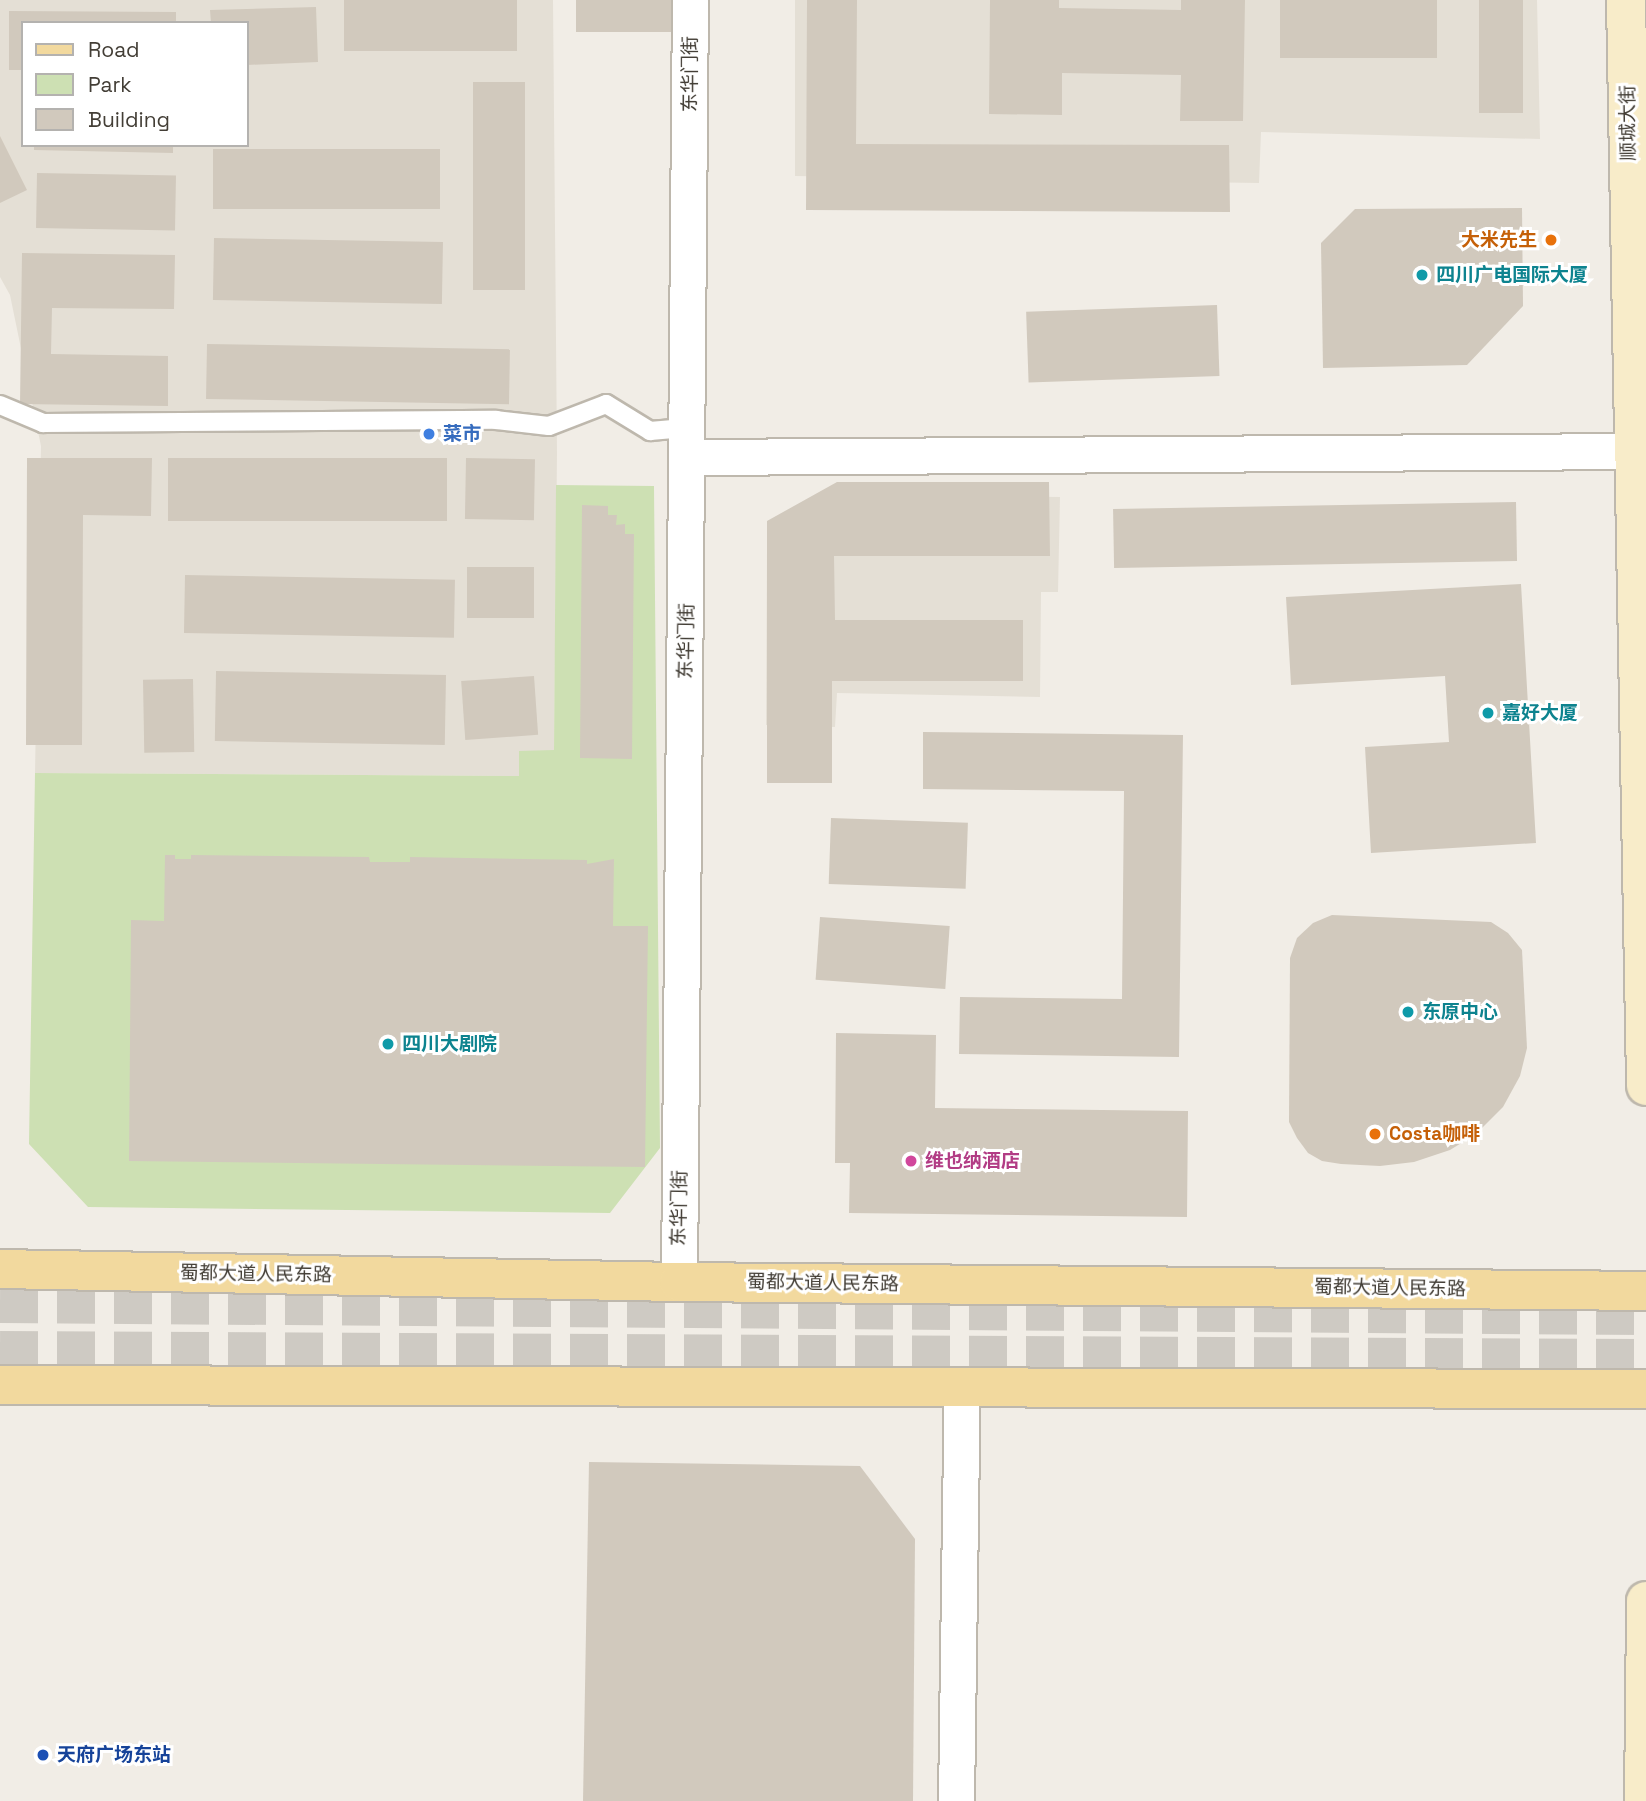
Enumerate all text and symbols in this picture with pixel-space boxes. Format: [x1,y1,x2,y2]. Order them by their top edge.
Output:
legend [21,21,248,147]
text: Road [88,36,140,63]
street label: 东华门街 [679,36,701,112]
text: Park [88,71,132,98]
street label: 顺城大街 [1616,85,1640,161]
text: Building [88,106,170,133]
place label: 大米先生 [1461,229,1537,251]
marker: 大米先生 [1543,232,1559,248]
place label: 四川广电国际大厦 [1436,264,1588,286]
marker: 四川广电国际大厦 [1414,267,1430,283]
place label: 菜市 [443,423,481,445]
marker: 菜市 [421,426,437,442]
street label: 东华门街 [674,603,698,679]
place label: 嘉好大厦 [1502,702,1578,724]
marker: 嘉好大厦 [1480,705,1496,721]
place label: 东原中心 [1422,1001,1498,1023]
marker: 东原中心 [1400,1004,1416,1020]
place label: 四川大剧院 [402,1033,497,1055]
marker: 四川大剧院 [380,1036,396,1052]
place label: Costa咖啡 [1389,1123,1480,1145]
marker: Costa咖啡 [1367,1126,1383,1142]
place label: 维也纳酒店 [925,1150,1020,1172]
marker: 维也纳酒店 [903,1153,919,1169]
street label: 东华门街 [667,1170,691,1246]
street label: 蜀都大道人民东路 [180,1261,332,1287]
street label: 蜀都大道人民东路 [747,1270,899,1296]
street label: 蜀都大道人民东路 [1314,1275,1466,1301]
place label: 天府广场东站 [57,1744,171,1766]
marker: 天府广场东站 [35,1747,51,1763]

